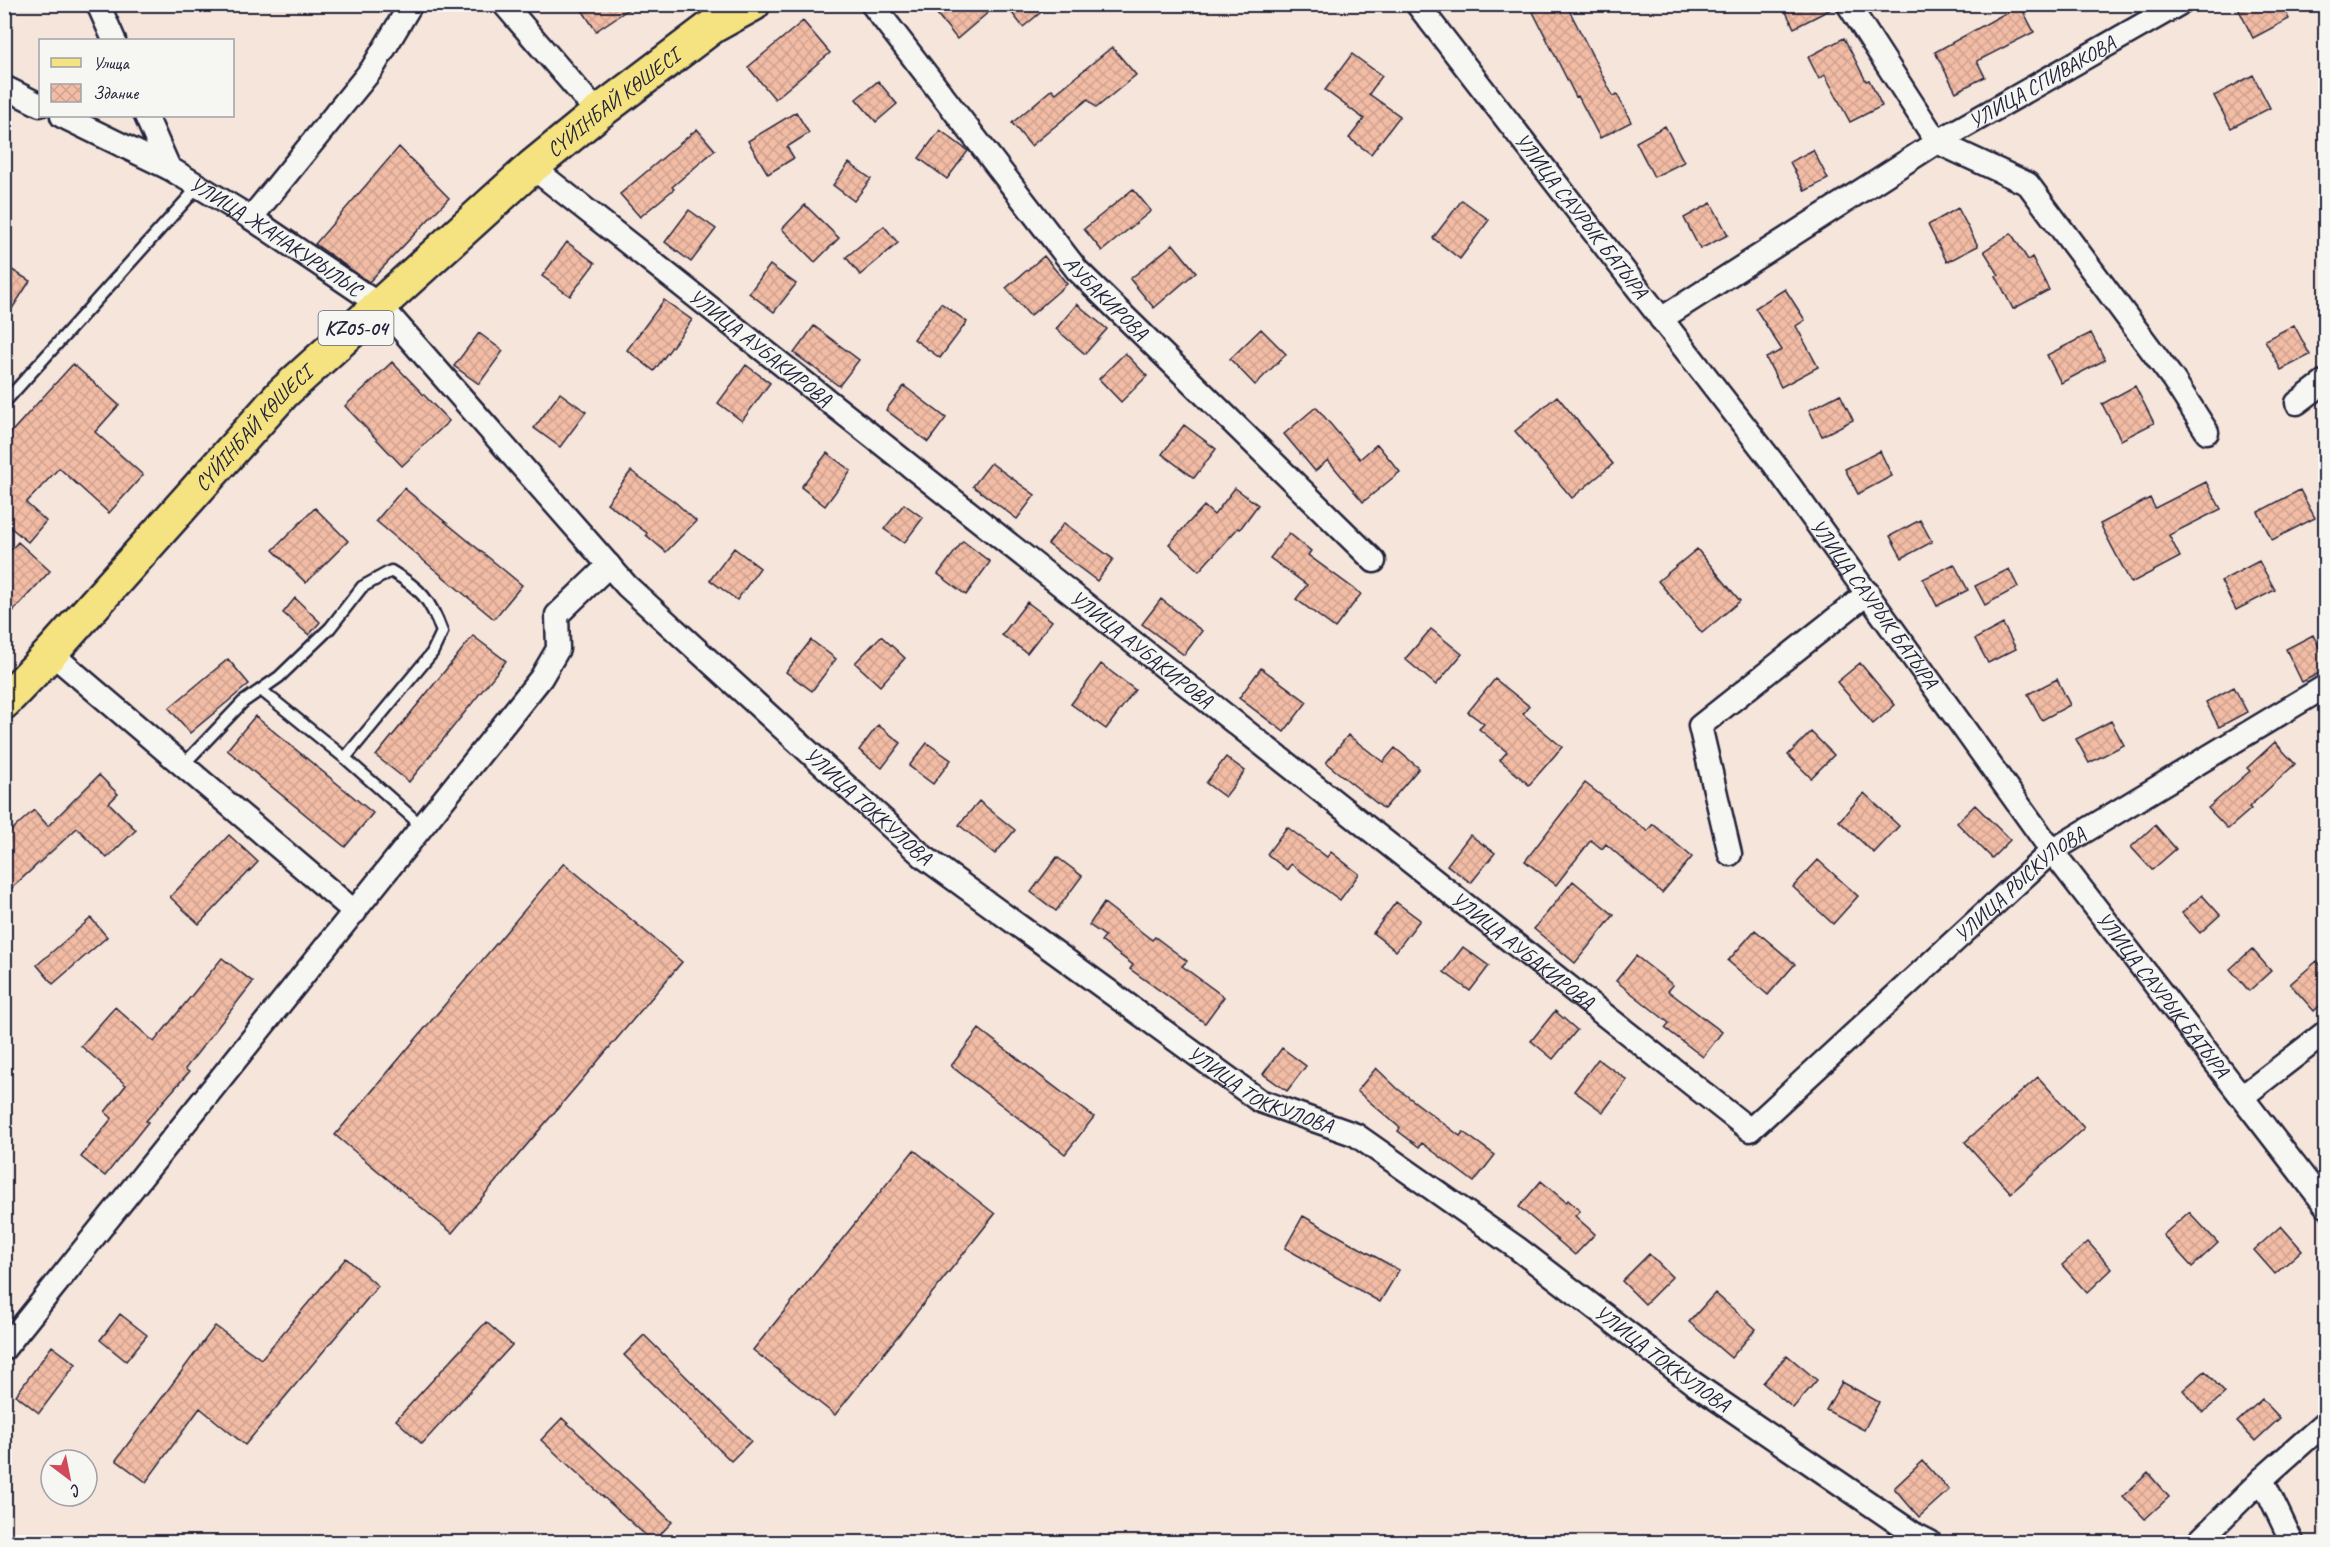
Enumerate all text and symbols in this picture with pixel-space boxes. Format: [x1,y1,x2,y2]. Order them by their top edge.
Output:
street label: УЛИЦА СПИВАКОВА [1964,29,2121,134]
legend [39,39,234,117]
street label: СҮЙІНБАЙ КӨШЕСІ [541,40,688,163]
text: Улица [93,52,130,74]
text: Здание [93,82,139,104]
street label: УЛИЦА САУРЫК БАТЫРА [1509,128,1654,305]
street label: УЛИЦА ЖАНАКУРЫЛЫС [185,171,369,304]
street label: АУБАКИРОВА [1058,251,1154,346]
street label: УЛИЦА АУБАКИРОВА [684,283,837,412]
road number: KZ05-04 [318,311,394,345]
street label: СҮЙІНБАЙ КӨШЕСІ [189,357,321,496]
street label: УЛИЦА САУРЫК БАТЫРА [1805,514,1945,694]
street label: УЛИЦА АУБАКИРОВА [1065,584,1219,714]
street label: УЛИЦА ТОККУЛОВА [799,741,937,872]
street label: УЛИЦА РЫСКУЛОВА [1949,821,2091,948]
street label: УЛИЦА АУБАКИРОВА [1446,886,1600,1015]
street label: УЛИЦА САУРЫК БАТЫРА [2091,906,2236,1084]
street label: УЛИЦА ТОККУЛОВА [1182,1040,1338,1139]
street label: УЛИЦА ТОККУЛОВА [1589,1299,1736,1418]
north arrow [39,1448,99,1508]
text: С [66,1479,85,1502]

